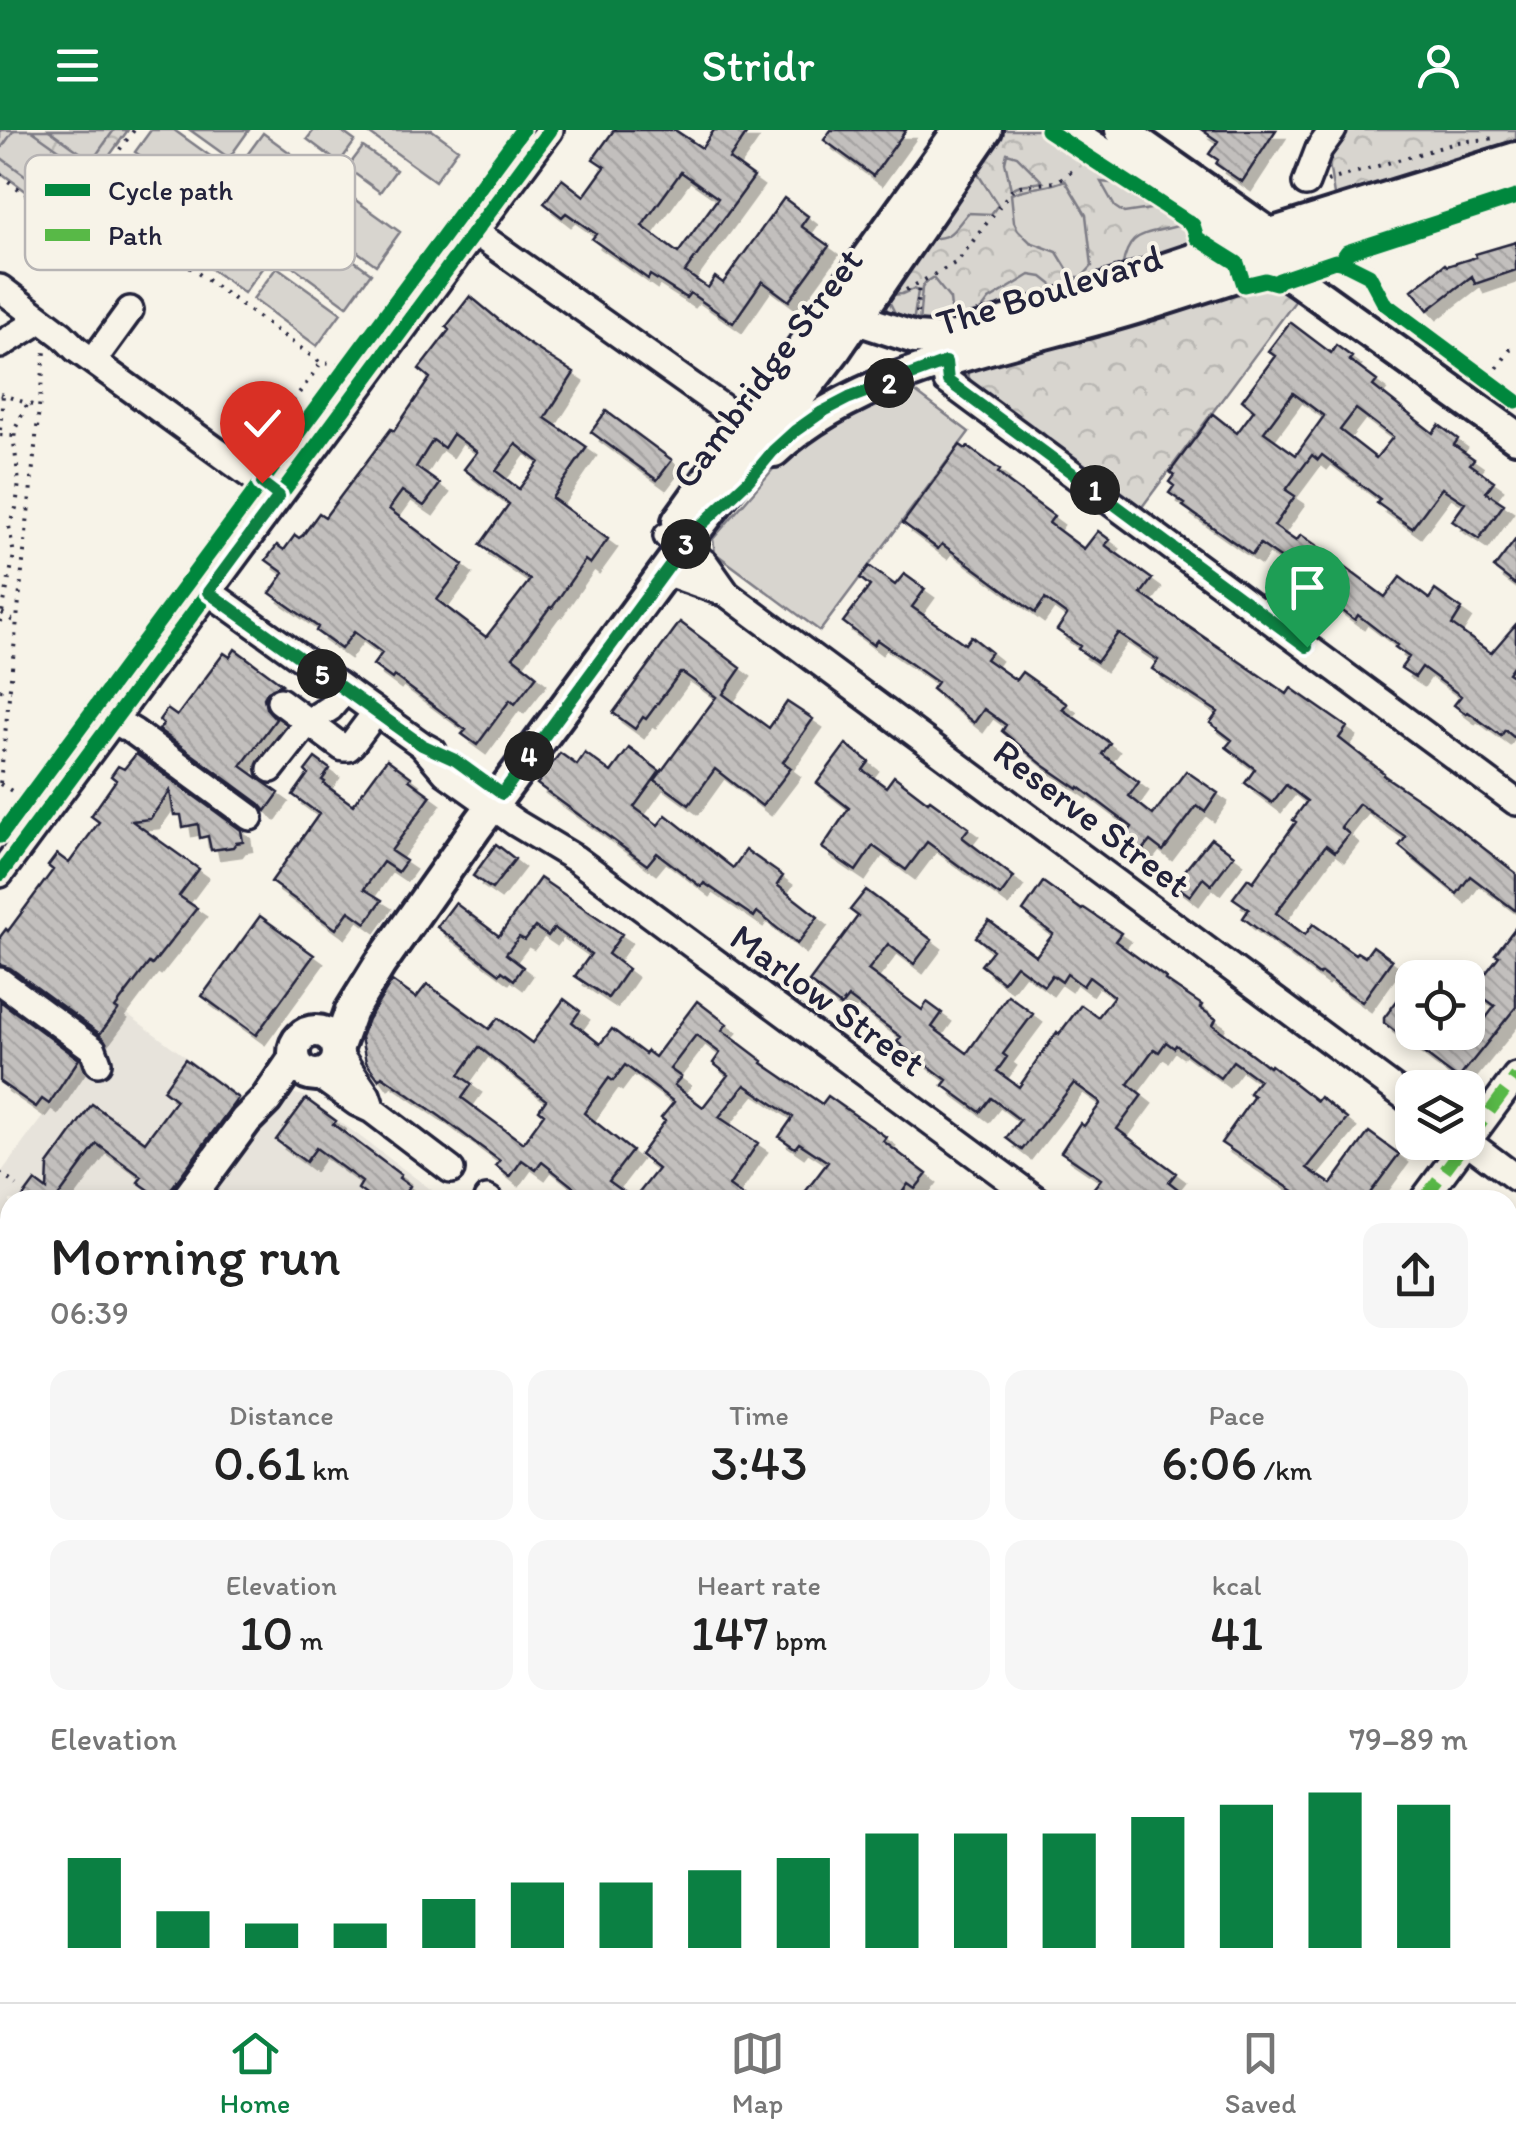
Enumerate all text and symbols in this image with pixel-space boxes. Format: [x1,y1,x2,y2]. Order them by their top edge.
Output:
icon: menu [50,38,105,93]
text: Stridr [701,38,815,92]
icon: person [1411,38,1466,93]
legend [25,155,355,270]
text: Cycle path [108,173,233,207]
text: Path [108,218,162,252]
street label: The Boulevard [931,234,1167,346]
street label: Cambridge Street [662,239,872,497]
pin: 2 [864,358,914,408]
text: 2 [882,366,896,400]
pin [220,381,305,484]
icon: check [235,396,290,451]
pin: 1 [1070,465,1120,515]
text: 1 [1089,473,1102,507]
pin: 3 [661,519,711,569]
text: 3 [678,527,694,561]
pin [1265,545,1350,648]
icon: arrive [1280,560,1335,615]
pin: 5 [297,649,347,699]
text: 5 [315,657,329,691]
street label: Reserve Street [984,729,1200,907]
pin: 4 [504,731,554,781]
text: 4 [521,739,537,773]
street label: Marlow Street [721,914,935,1086]
map controls [1395,960,1485,1160]
button: locate [1395,960,1485,1050]
button: layers [1395,1070,1485,1160]
text: Morning run [50,1223,341,1289]
button: share [1363,1223,1468,1328]
text: 06:39 [50,1294,129,1332]
text: Distance [229,1398,334,1432]
text: Time [729,1398,789,1432]
text: Pace [1209,1398,1265,1432]
text: 0.61 [213,1432,306,1493]
text: 3:43 [711,1432,807,1493]
text: 6:06 [1161,1432,1257,1493]
text: km [306,1453,349,1487]
text: /km [1257,1453,1312,1487]
text: Elevation [226,1568,337,1602]
text: Heart rate [697,1568,821,1602]
text: kcal [1212,1568,1262,1602]
text: 10 [239,1602,293,1663]
text: 147 [691,1602,769,1663]
text: 41 [1210,1602,1263,1663]
text: m [293,1623,323,1657]
text: bpm [769,1623,827,1657]
text: Elevation [50,1720,177,1758]
text: 79–89 m [1349,1720,1468,1758]
tab: Home [220,2026,290,2120]
tab: Map [730,2026,785,2120]
tab: Saved [1225,2026,1296,2120]

